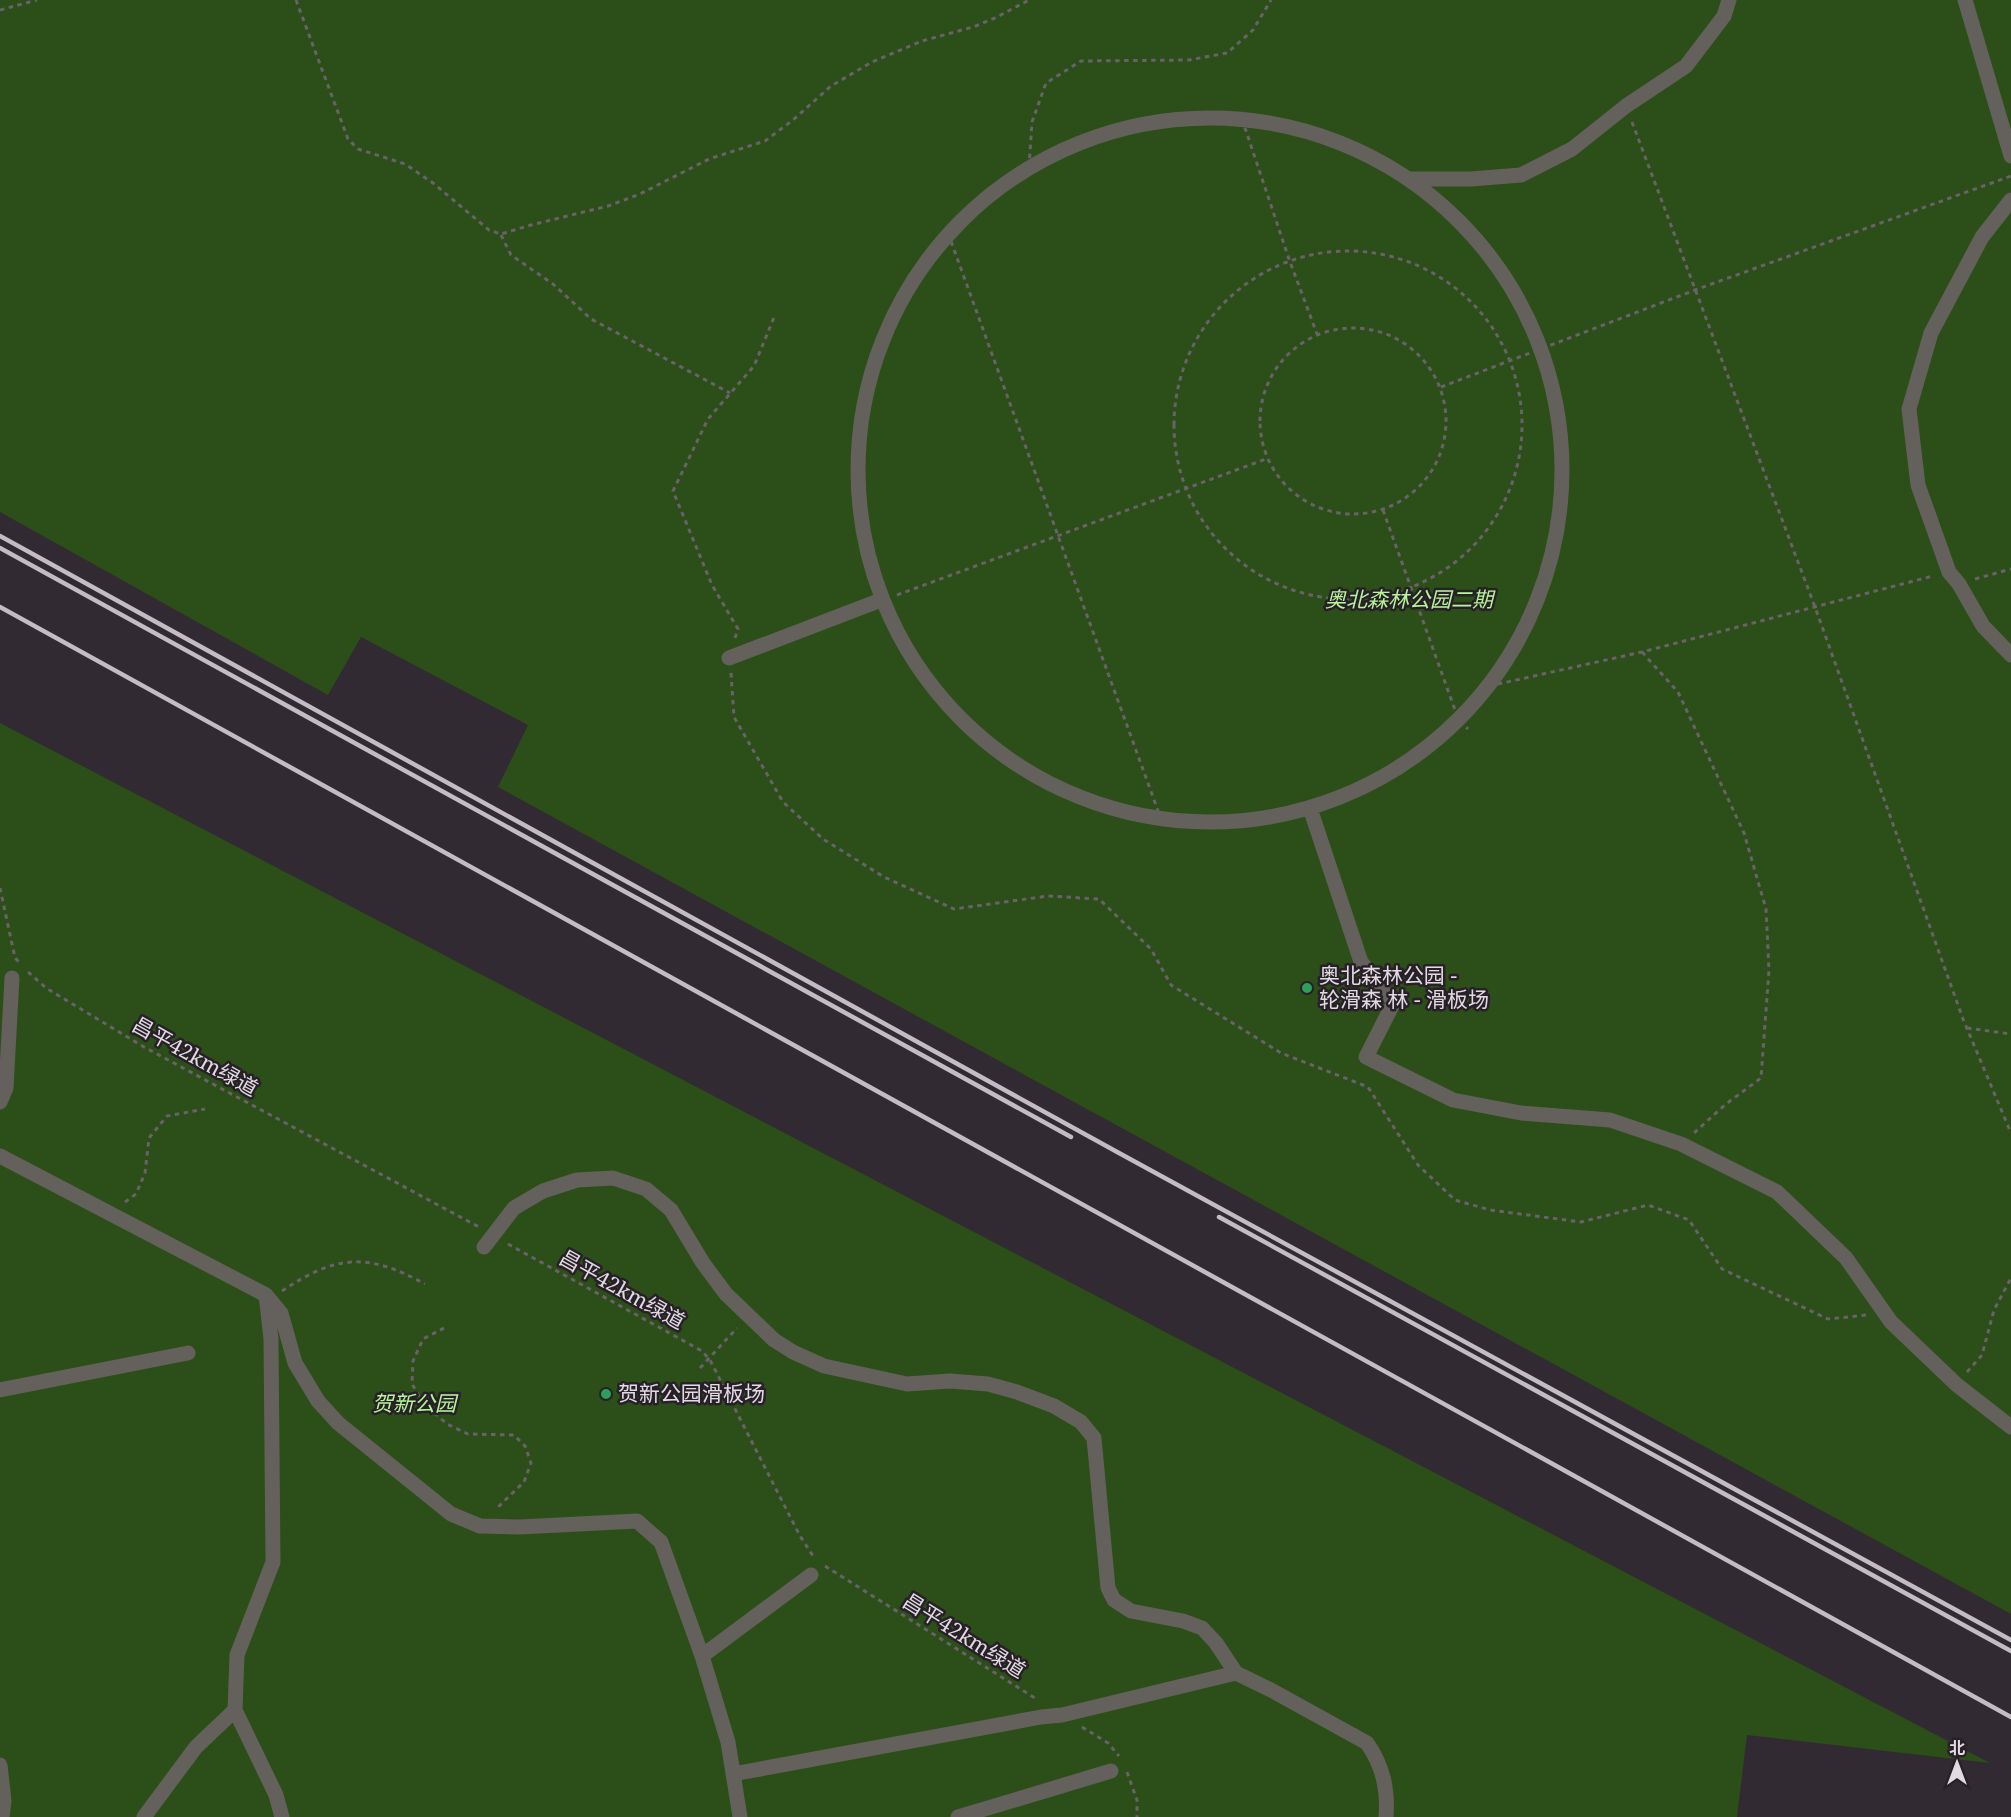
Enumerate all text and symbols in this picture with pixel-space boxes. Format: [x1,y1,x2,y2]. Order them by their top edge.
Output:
park label: 奥北森林公园二期 [1325,585,1496,613]
place label: 奥北森林公园 - 轮滑森 林 - 滑板场 [1319,961,1489,1013]
marker: 奥北森林公园 - 轮滑森 林 - 滑板场 [1300,981,1314,995]
street label: 昌平42km绿道 [128,1010,263,1102]
street label: 昌平42km绿道 [555,1243,690,1335]
place label: 贺新公园滑板场 [618,1379,765,1407]
marker: 贺新公园滑板场 [599,1387,613,1401]
park label: 贺新公园 [372,1389,459,1417]
street label: 昌平42km绿道 [898,1586,1031,1684]
north arrow [1927,1733,1987,1793]
text: 北 [1949,1737,1965,1759]

